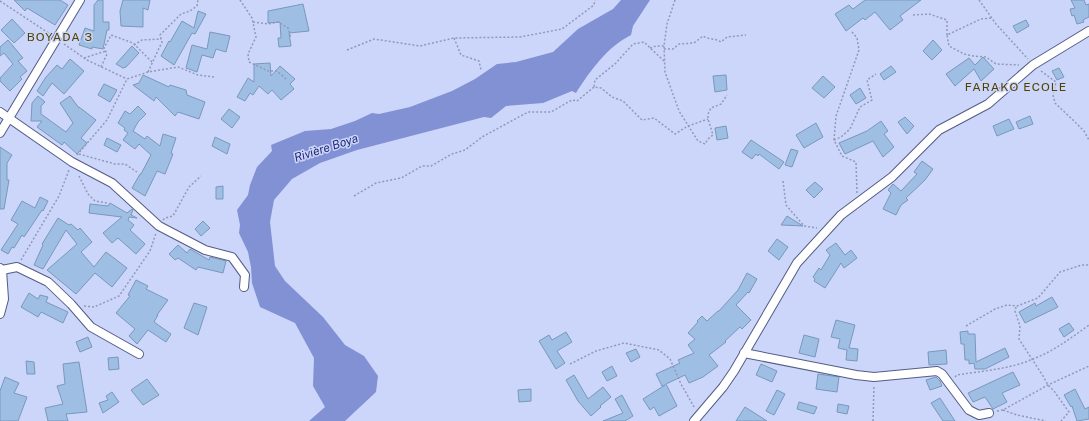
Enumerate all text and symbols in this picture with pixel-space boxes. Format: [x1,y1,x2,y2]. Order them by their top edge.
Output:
district label: BOYADA 3 [27,30,93,44]
district label: FARAKO ECOLE [965,80,1067,94]
water label: Rivière Boya [292,131,360,165]

